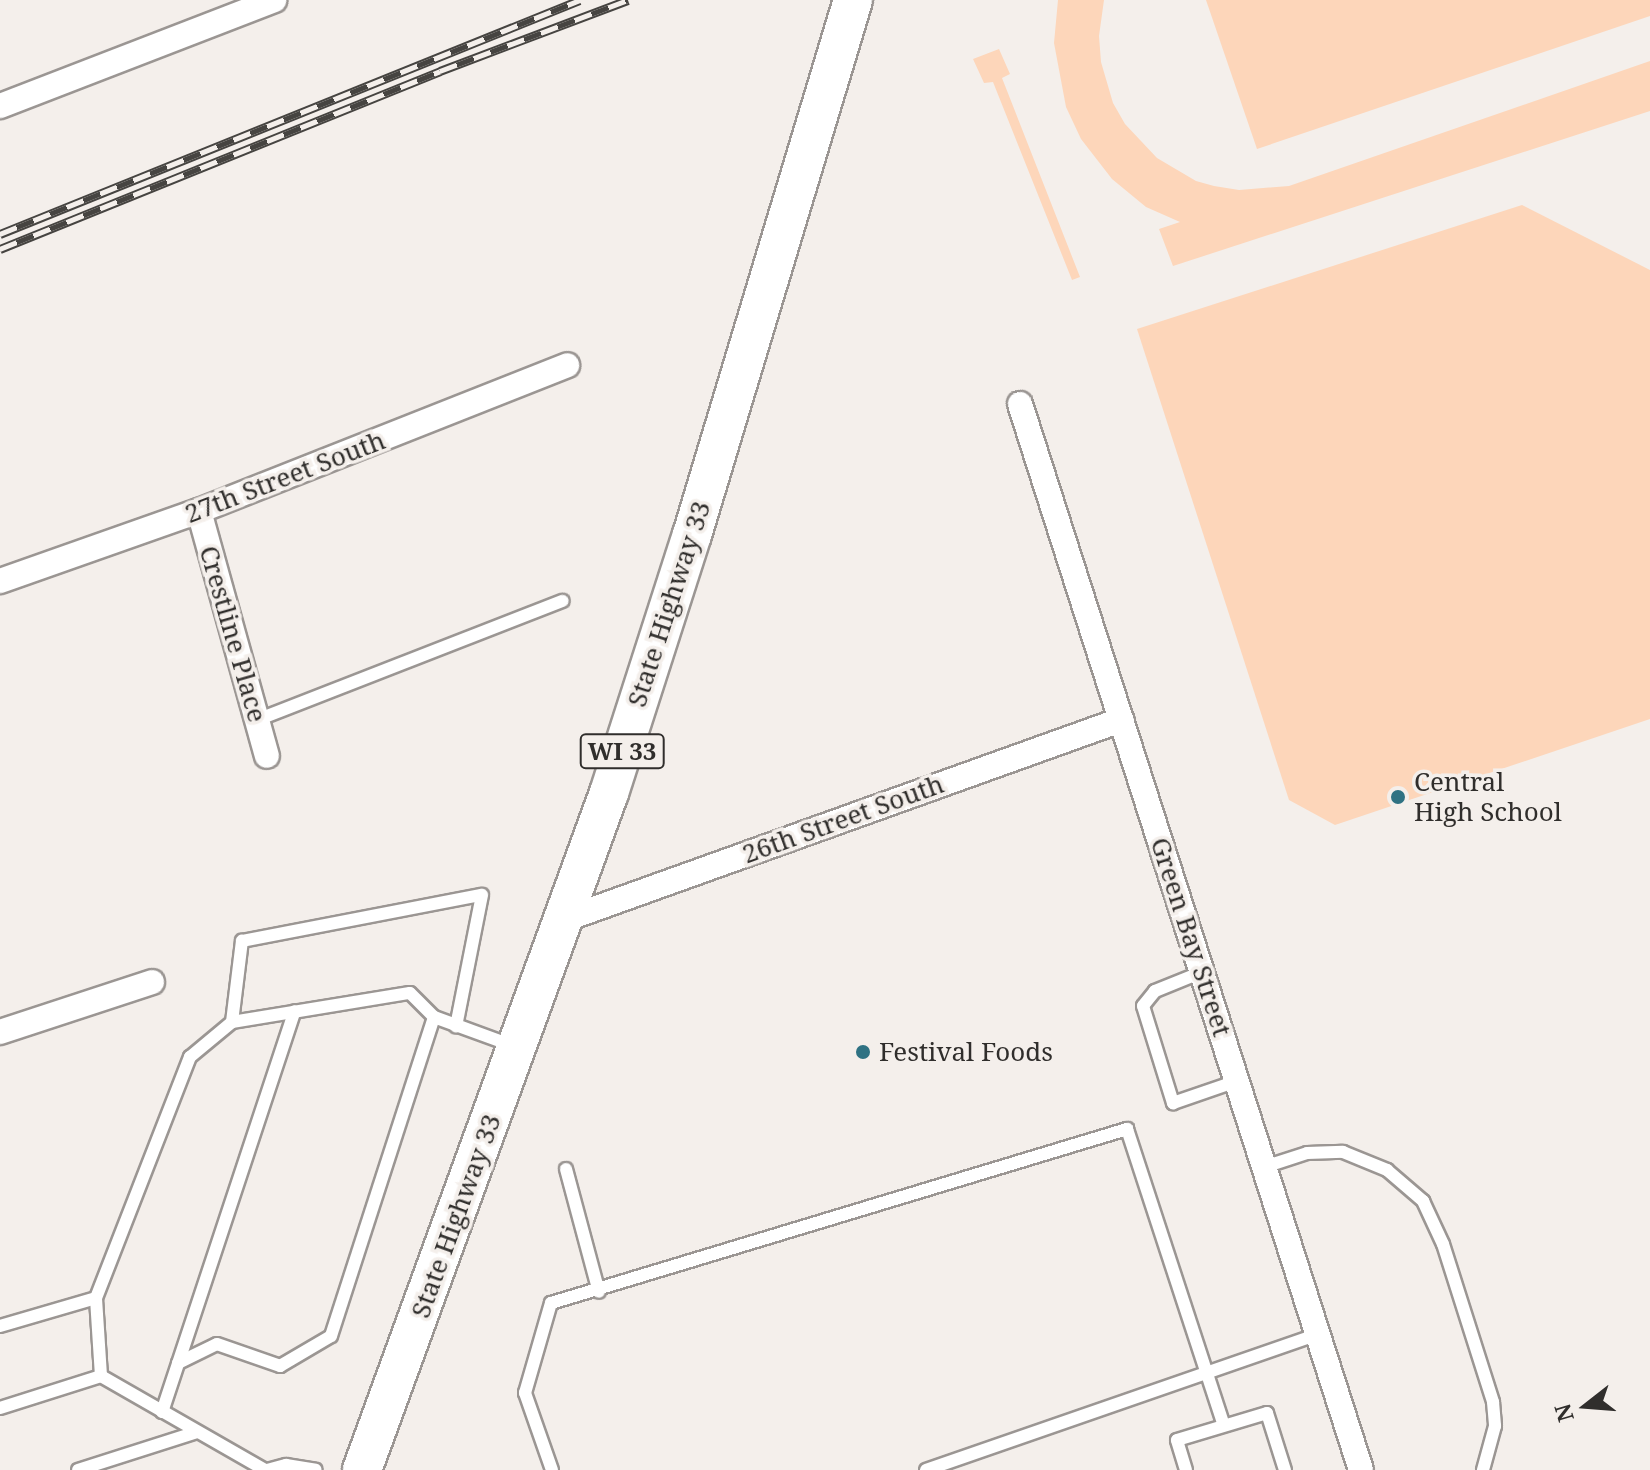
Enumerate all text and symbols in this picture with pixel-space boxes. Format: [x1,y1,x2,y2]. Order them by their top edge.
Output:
street label: 27th Street South [180,424,390,530]
street label: State Highway 33 [621,497,717,711]
street label: Crestline Place [193,542,273,726]
road number: WI 33 [578,731,666,771]
place label: Central High School [1414,766,1562,828]
street label: 26th Street South [738,768,948,870]
marker: Central High School [1389,788,1407,806]
street label: Green Bay Street [1144,834,1238,1040]
place label: Festival Foods [879,1036,1053,1068]
marker: Festival Foods [854,1043,872,1061]
street label: State Highway 33 [405,1110,507,1322]
north arrow [1546,1366,1626,1446]
text: N [1546,1400,1580,1426]

